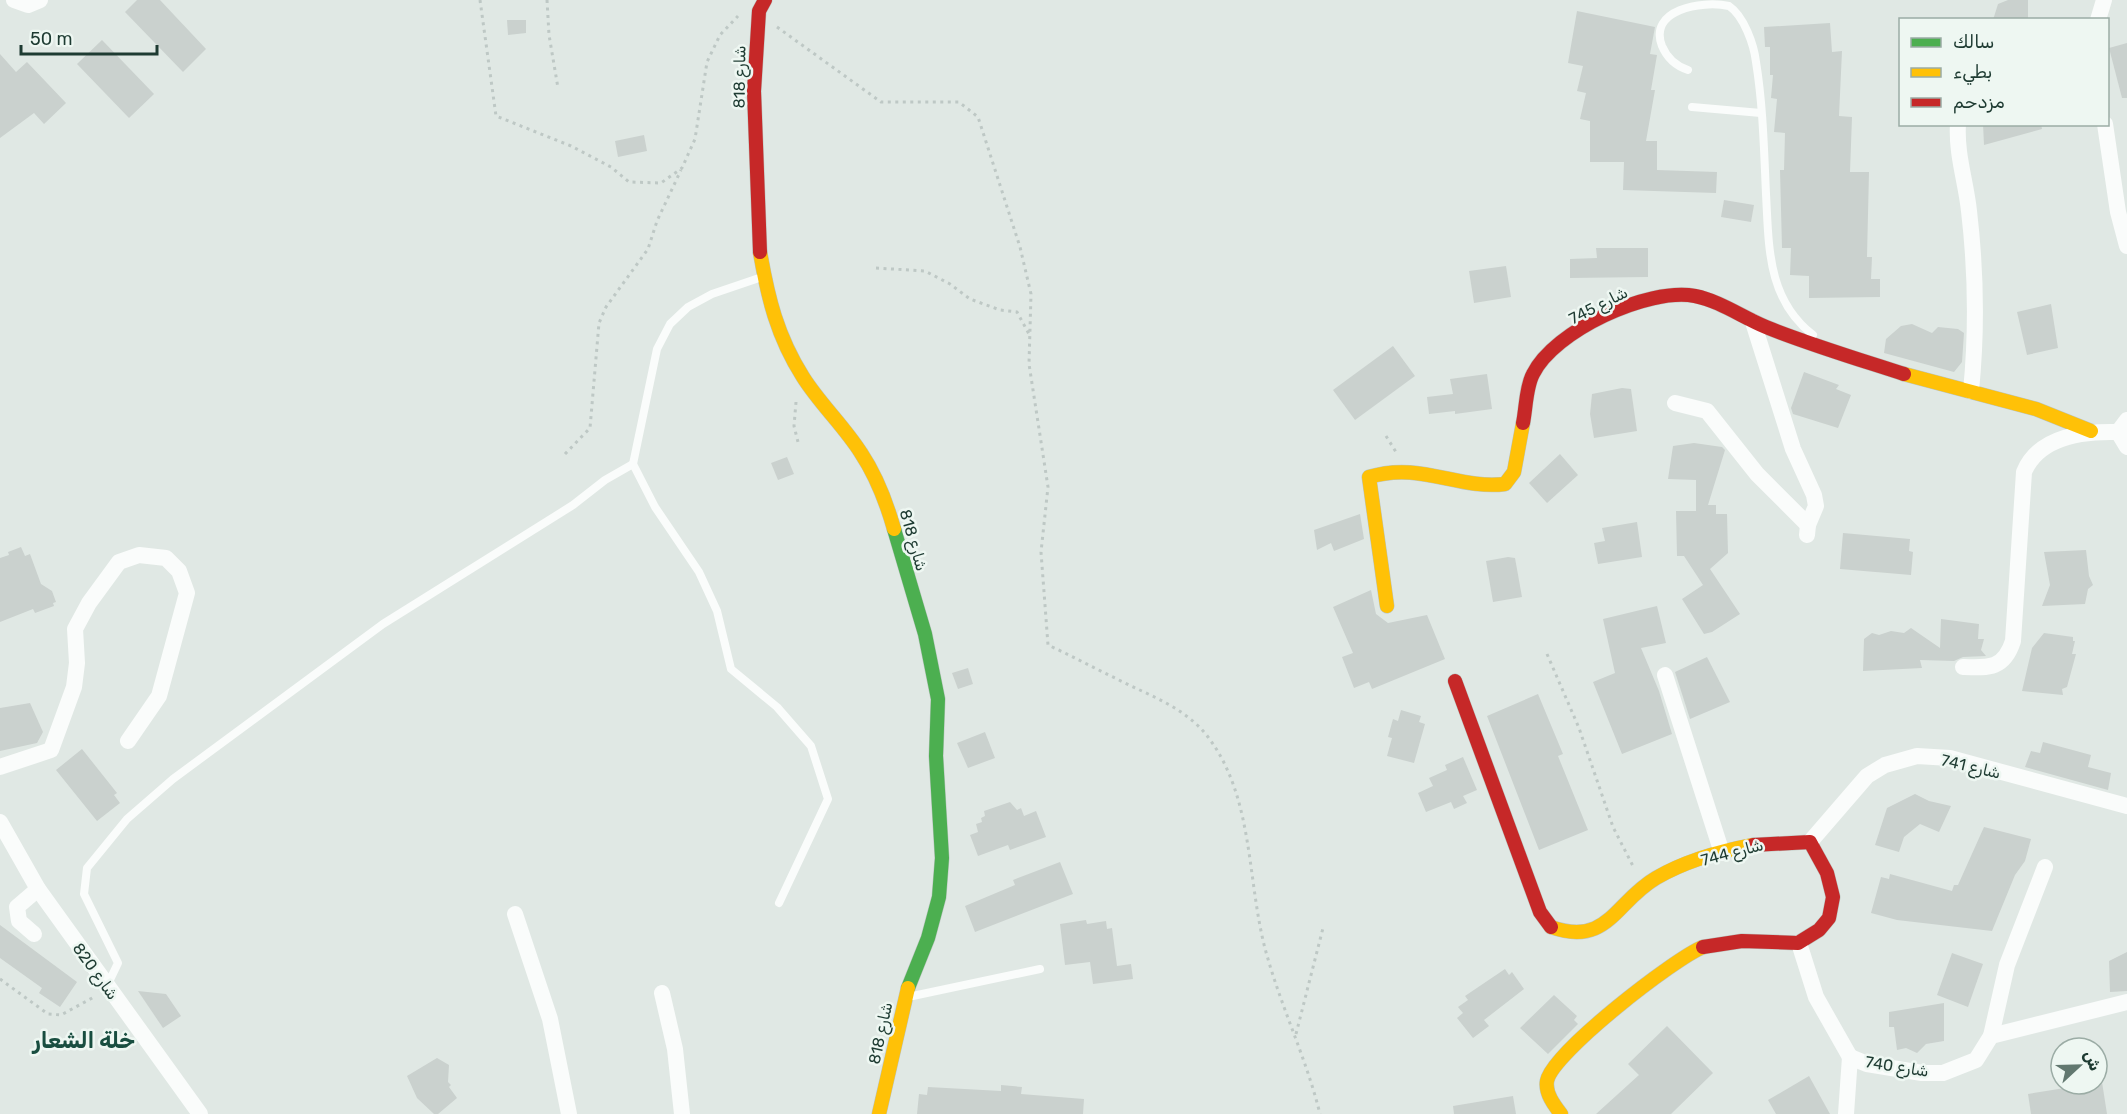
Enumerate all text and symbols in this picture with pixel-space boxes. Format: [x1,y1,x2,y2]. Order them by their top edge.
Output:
scale bar [21,18,158,56]
legend [1899,18,2109,126]
text: 50 m [30,28,73,50]
text: سالك [1953,31,1994,53]
street label: شارع 818 [729,45,752,109]
text: بطيء [1953,61,1992,85]
text: مزدحم [1953,91,2005,114]
street label: شارع 745 [1566,283,1632,330]
street label: شارع 818 [894,507,931,574]
street label: شارع 741 [1939,750,2003,785]
street label: شارع 744 [1699,835,1766,872]
street label: شارع 820 [67,939,123,1005]
street label: شارع 818 [865,1000,898,1066]
district label: خلة الشعار [31,1027,135,1054]
north arrow [2049,1036,2109,1096]
text: ش [2080,1048,2105,1074]
street label: شارع 740 [1863,1052,1930,1083]

